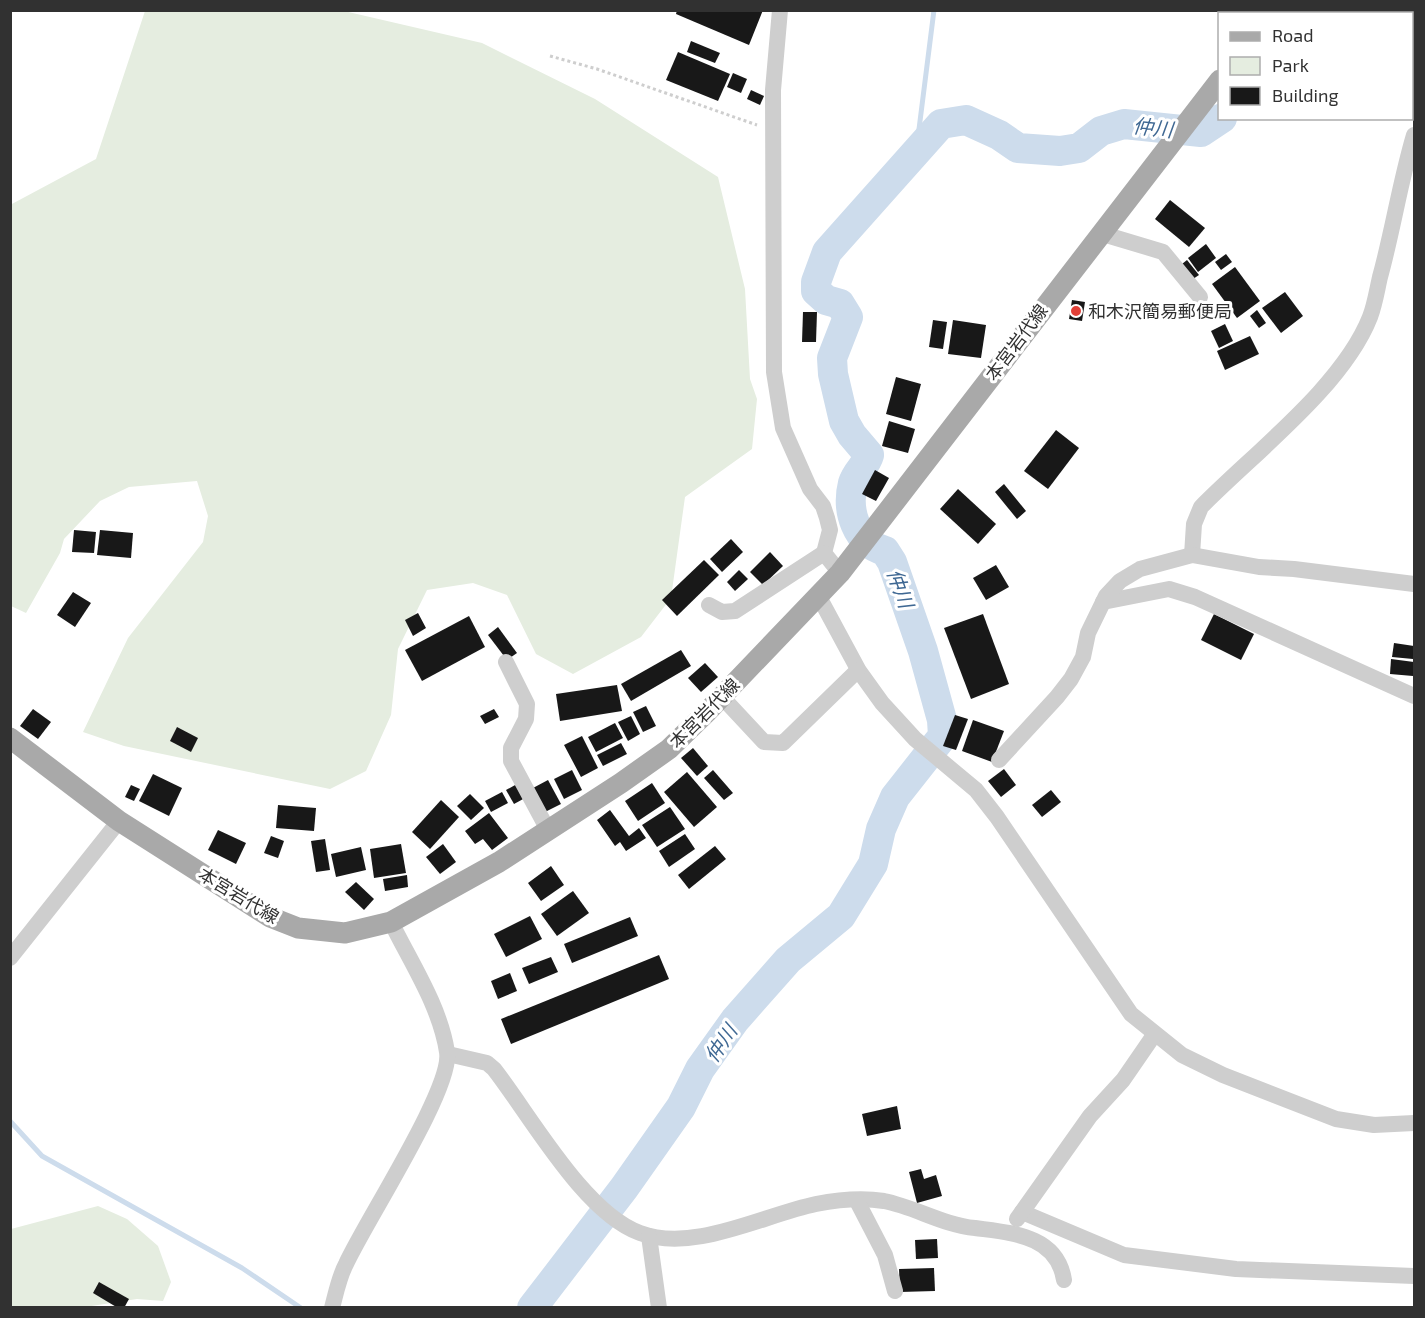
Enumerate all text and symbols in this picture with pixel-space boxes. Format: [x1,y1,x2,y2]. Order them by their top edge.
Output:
legend [1218,12,1413,120]
text: Road [1272,24,1313,46]
text: Park [1272,54,1309,76]
text: Building [1272,84,1339,106]
water label: 仲川 [1132,113,1176,141]
street label: 本宮岩代線 [980,299,1052,385]
place label: 和木沢簡易郵便局 [1088,300,1232,322]
marker: 和木沢簡易郵便局 [1069,304,1083,318]
water label: 仲川 [883,565,920,613]
street label: 本宮岩代線 [664,673,744,753]
street label: 本宮岩代線 [195,862,283,928]
water label: 仲川 [699,1018,742,1066]

